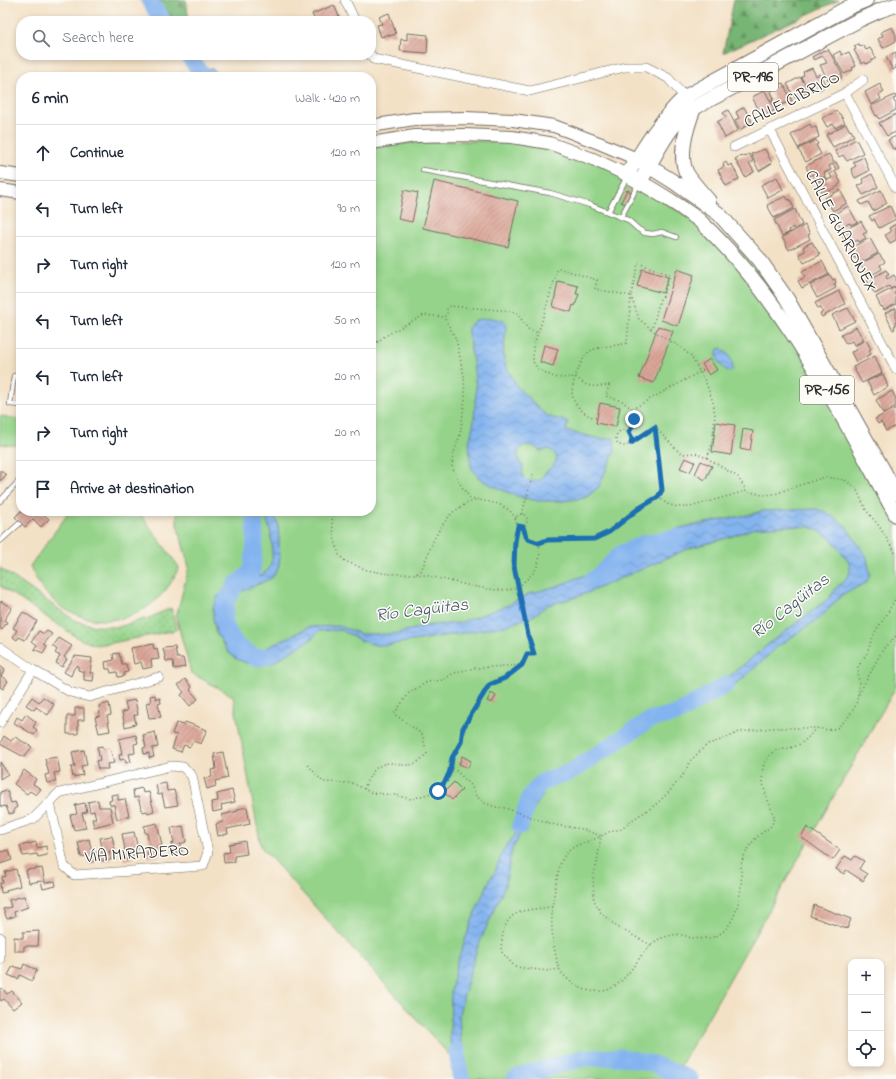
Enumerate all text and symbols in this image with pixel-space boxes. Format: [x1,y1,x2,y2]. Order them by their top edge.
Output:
search box [16,16,376,60]
icon: search [30,27,52,49]
text: Search here [62,27,134,49]
road number: PR-196 [728,63,778,91]
street label: CALLE CIBRICO [740,65,844,135]
text: 6 min [32,86,68,111]
text: Walk · 420 m [295,89,360,108]
icon: ahead [32,142,54,164]
text: Continue [70,142,124,164]
text: 120 m [330,143,360,162]
street label: CALLE GUARIONEX [798,166,884,297]
icon: left [32,198,54,220]
text: Turn left [70,198,123,220]
text: 90 m [337,199,360,218]
icon: right [32,254,54,276]
text: Turn right [70,254,128,276]
text: 120 m [330,255,360,274]
icon: left [32,310,54,332]
text: Turn left [70,310,123,332]
text: 50 m [334,311,360,330]
icon: left [32,366,54,388]
text: Turn left [70,366,123,388]
text: 20 m [335,367,360,386]
road number: PR-156 [800,376,854,404]
route end [625,410,643,428]
icon: right [32,422,54,444]
text: Turn right [70,422,128,444]
text: 20 m [335,423,360,442]
icon: arrive [32,478,54,500]
text: Arrive at destination [70,478,194,500]
water label: Río Cagüitas [746,568,836,646]
water label: Río Cagüitas [374,592,471,630]
route start [429,782,447,800]
street label: VÍA MIRADERO [83,838,190,870]
map controls [848,959,884,1067]
button: + [848,959,884,995]
button: − [848,995,884,1031]
button: locate [848,1031,884,1067]

